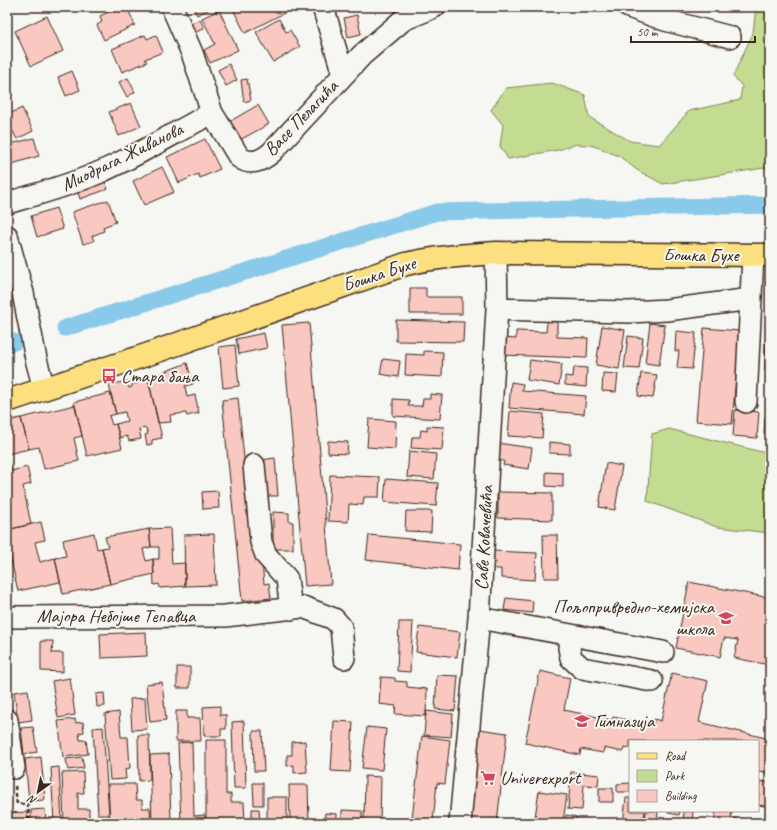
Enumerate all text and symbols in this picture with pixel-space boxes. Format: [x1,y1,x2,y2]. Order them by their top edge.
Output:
scale bar [631,18,755,44]
text: 50 m [637,24,659,40]
street label: Васе Пелагића [259,74,344,161]
street label: Миодрага Живанова [57,117,188,197]
street label: Бошка Бухе [663,243,741,267]
street label: Бошка Бухе [339,250,420,297]
place label: Стара бања [121,364,200,388]
bus stop icon: Стара бања [100,367,118,385]
street label: Саве Ковачевића [469,483,499,591]
place label: Пољопривредно-хемијска школа [553,595,716,641]
street label: Мајора Небојше Тепавца [37,604,197,628]
school or university icon: Пољопривредно-хемијска школа [717,609,735,627]
place label: Гимназија [594,709,656,733]
school or university icon: Гимназија [573,712,591,730]
legend [629,740,759,812]
text: Road [665,748,687,764]
place label: Univerexport [500,766,582,790]
text: Park [665,768,686,784]
supermarket icon: Univerexport [479,769,497,787]
north arrow [18,772,58,812]
text: Building [665,788,697,804]
text: N [24,791,39,808]

